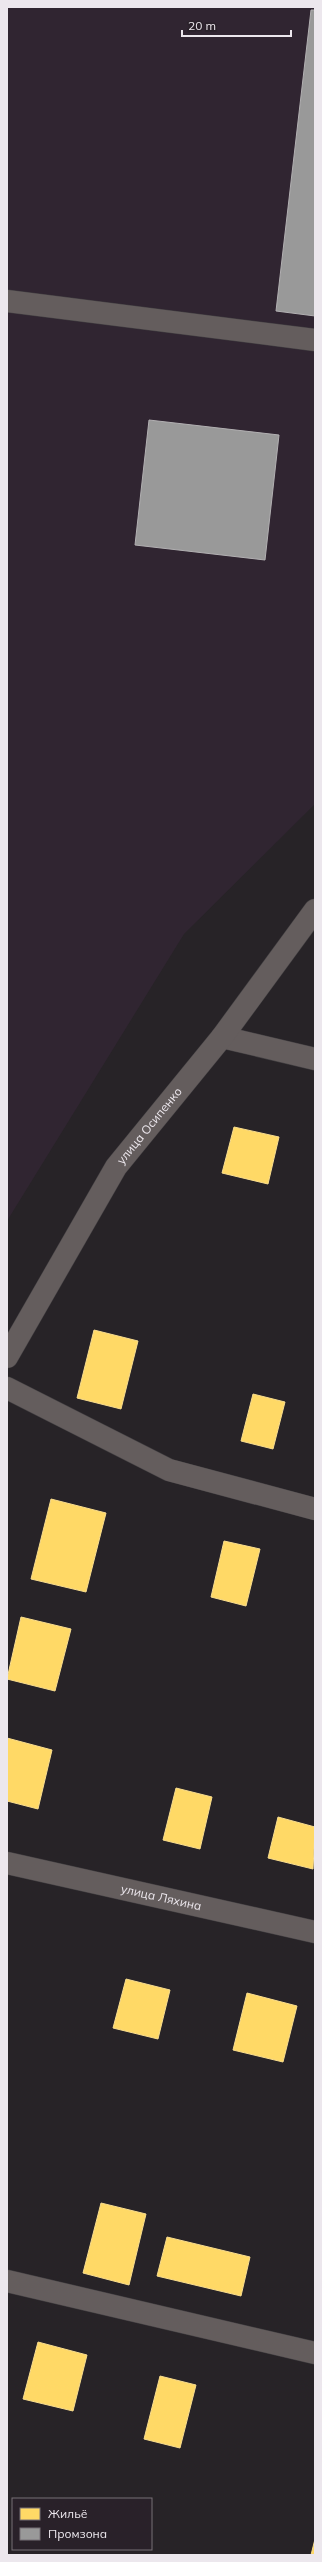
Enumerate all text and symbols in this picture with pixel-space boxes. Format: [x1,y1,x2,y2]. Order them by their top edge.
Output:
scale bar [182,12,291,38]
text: 20 m [188,18,216,33]
street label: улица Осипенко [113,1084,185,1167]
street label: улица Ляхина [120,1881,203,1913]
legend [12,2498,152,2550]
text: Жильё [48,2506,88,2521]
text: Промзона [48,2526,107,2541]

